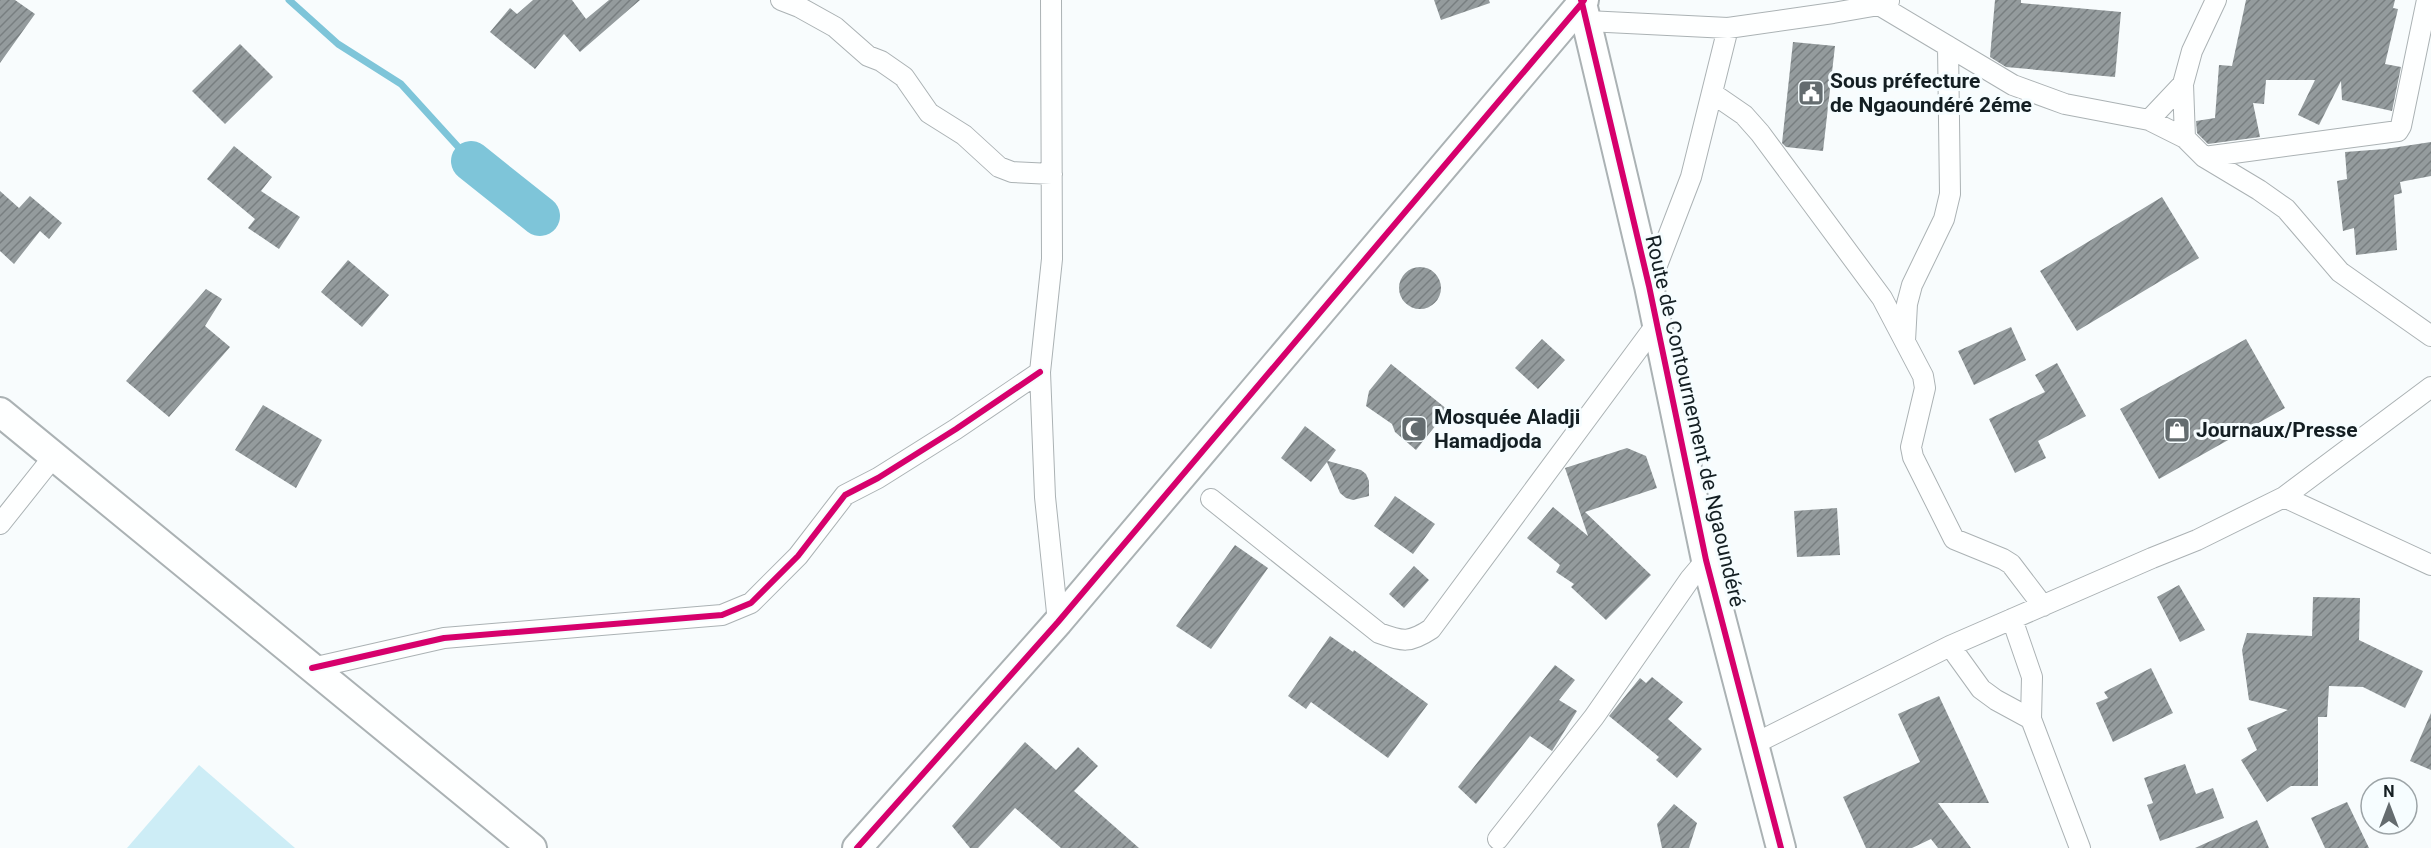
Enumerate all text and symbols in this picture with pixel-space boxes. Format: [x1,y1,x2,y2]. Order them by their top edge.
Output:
place label: Sous préfecture de Ngaoundéré 2éme [1830,69,2032,117]
public building icon: Sous préfecture de Ngaoundéré 2éme [1796,78,1826,108]
street label: Route de Contournement de Ngaoundéré [1640,233,1750,609]
place label: Mosquée Aladji Hamadjoda [1434,405,1580,453]
mosque icon: Mosquée Aladji Hamadjoda [1399,414,1429,444]
shop icon: Journaux/Presse [2162,415,2192,445]
place label: Journaux/Presse [2196,418,2358,442]
north arrow [2359,776,2419,836]
text: N [2383,782,2395,801]

